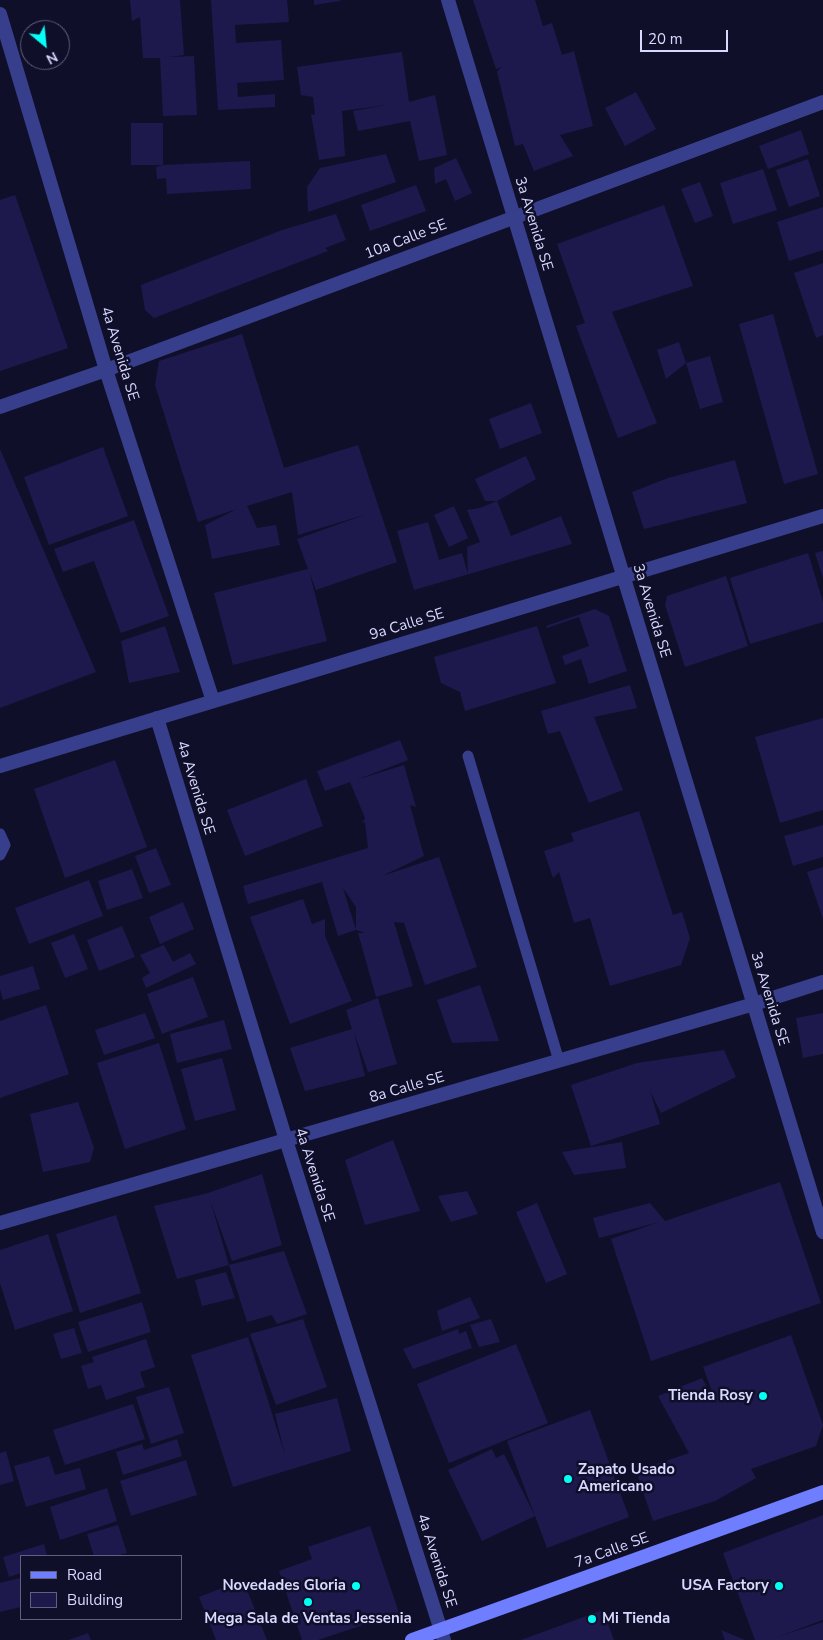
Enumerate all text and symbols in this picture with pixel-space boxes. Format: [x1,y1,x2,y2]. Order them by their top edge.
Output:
north arrow [20,20,70,70]
scale bar [643,20,730,52]
text: 20 m [648,29,683,49]
text: N [43,47,61,69]
street label: 3a Avenida SE [510,175,556,273]
street label: 10a Calle SE [363,216,449,264]
street label: 4a Avenida SE [96,305,142,403]
street label: 3a Avenida SE [628,562,674,660]
street label: 9a Calle SE [367,605,447,645]
street label: 4a Avenida SE [172,739,218,837]
street label: 3a Avenida SE [746,950,792,1048]
street label: 8a Calle SE [367,1069,447,1107]
street label: 4a Avenida SE [290,1126,338,1224]
place label: Tienda Rosy [668,1387,753,1405]
marker: Tienda Rosy [757,1390,769,1402]
place label: Zapato Usado Americano [578,1461,675,1496]
marker: Zapato Usado Americano [562,1473,574,1485]
street label: 4a Avenida SE [412,1512,460,1610]
street label: 7a Calle SE [573,1529,651,1573]
legend [20,1555,182,1620]
text: Road [67,1565,102,1585]
place label: Novedades Gloria [222,1577,346,1595]
place label: USA Factory [681,1577,769,1595]
marker: Novedades Gloria [350,1580,362,1592]
marker: USA Factory [773,1580,785,1592]
text: Building [67,1590,123,1610]
marker: Mega Sala de Ventas Jessenia [302,1596,314,1608]
place label: Mega Sala de Ventas Jessenia [204,1610,412,1628]
place label: Mi Tienda [602,1610,670,1628]
marker: Mi Tienda [586,1613,598,1625]

